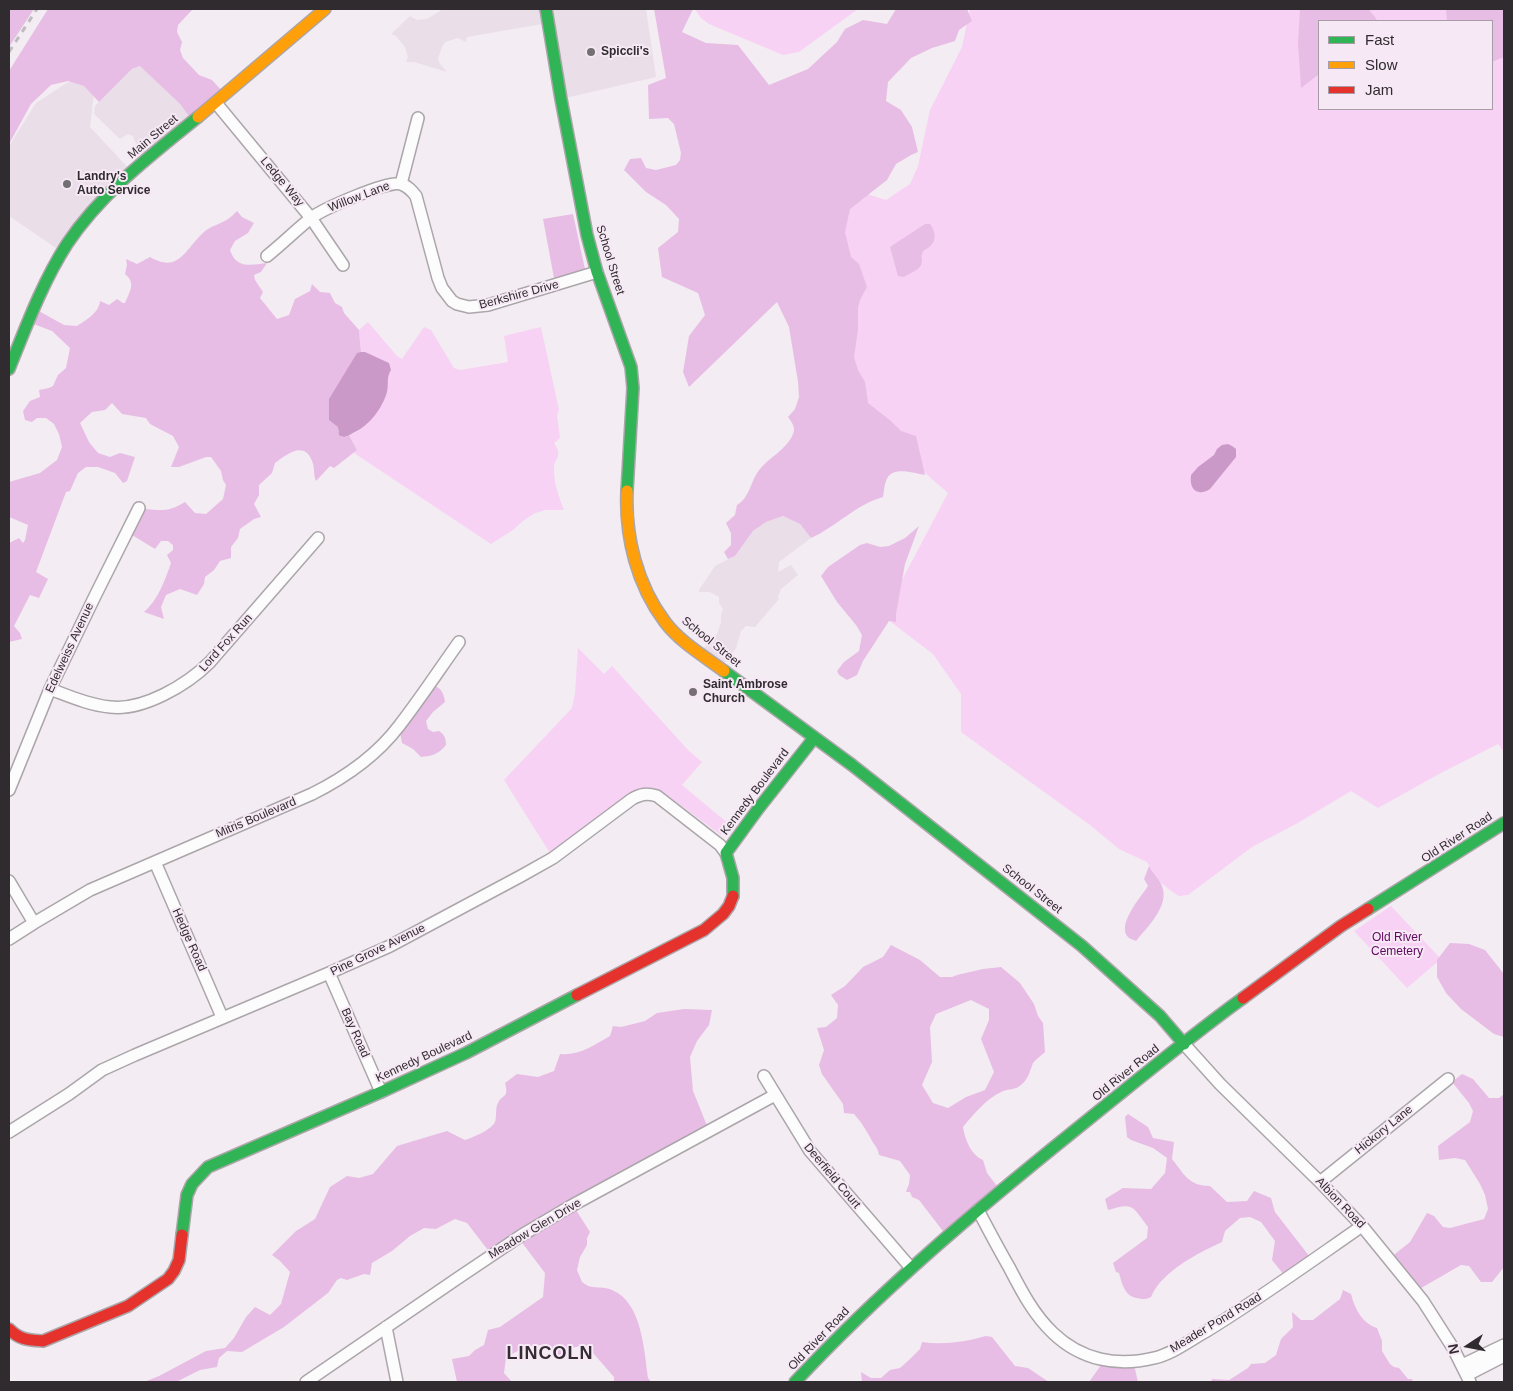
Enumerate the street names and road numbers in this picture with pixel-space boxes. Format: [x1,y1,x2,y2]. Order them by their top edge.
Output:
street label: Main Street [125,112,181,162]
street label: Ledge Way [257,154,307,210]
street label: Willow Lane [326,179,392,215]
street label: School Street [593,223,627,297]
street label: Berkshire Drive [478,277,560,313]
street label: Edelweiss Avenue [43,601,97,695]
street label: Lord Fox Run [196,611,256,675]
street label: School Street [678,614,744,670]
street label: Kennedy Boulevard [718,746,792,838]
street label: Mitris Boulevard [214,795,298,841]
street label: Old River Road [1419,810,1495,866]
street label: School Street [999,861,1065,917]
street label: Hedge Road [169,906,209,974]
street label: Pine Grove Avenue [328,921,428,979]
street label: Bay Road [338,1006,372,1060]
street label: Kennedy Boulevard [373,1028,475,1086]
street label: Old River Road [1090,1042,1162,1104]
street label: Hickory Lane [1352,1102,1416,1158]
street label: Deerfield Court [801,1140,863,1212]
street label: Albion Road [1312,1174,1368,1232]
street label: Meadow Glen Drive [486,1196,584,1262]
street label: Meader Pond Road [1168,1290,1264,1356]
street label: Old River Road [785,1304,853,1374]

